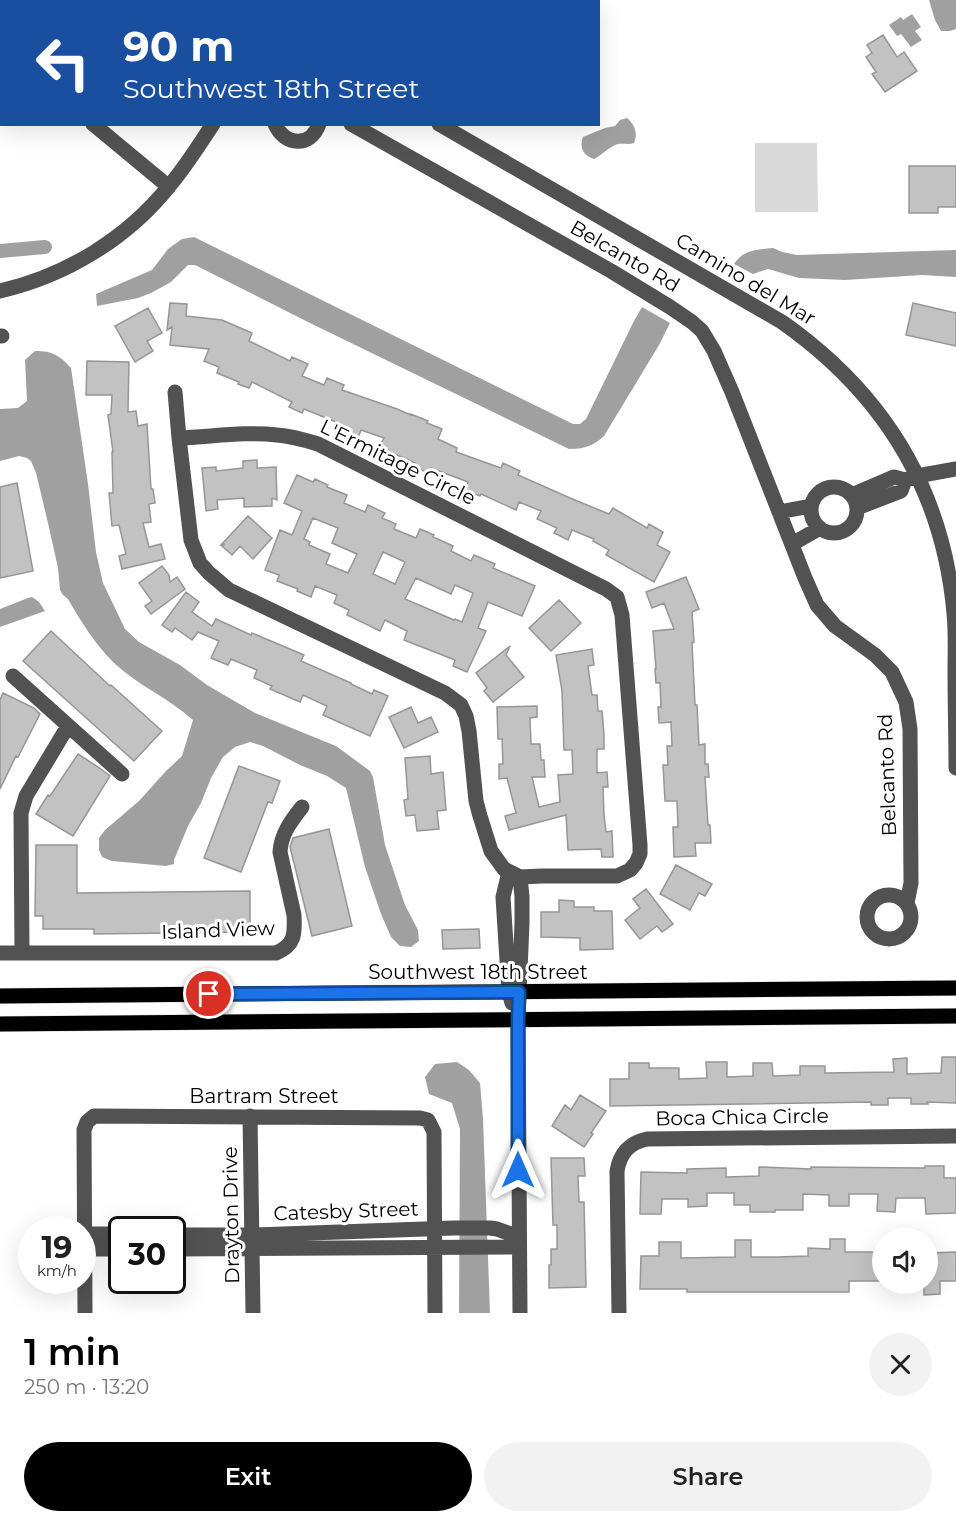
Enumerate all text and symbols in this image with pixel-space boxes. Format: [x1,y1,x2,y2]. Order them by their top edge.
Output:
text: 90 m [123,20,234,72]
icon: left [24,24,102,102]
text: Southwest 18th Street [123,72,419,105]
street label: Belcanto Rd [566,215,684,297]
street label: Camino del Mar [672,228,820,330]
street label: L'Ermitage Circle [316,414,480,510]
street label: Belcanto Rd [873,713,901,837]
street label: Island View [161,916,276,944]
street label: Southwest 18th Street [368,960,588,984]
pin [183,968,234,1019]
icon: arrive [192,977,225,1010]
street label: Bartram Street [189,1084,339,1108]
street label: Boca Chica Circle [655,1103,829,1131]
position arrow [486,1138,550,1202]
street label: Drayton Drive [218,1146,244,1284]
street label: Catesby Street [273,1196,419,1226]
speed limit sign: 30 [108,1216,186,1294]
map controls [872,1228,938,1294]
button: sound [872,1228,938,1294]
text: 19 [42,1229,72,1266]
text: km/h [37,1261,77,1280]
text: 1 min [24,1330,121,1374]
button: close [869,1333,932,1396]
text: 250 m · 13:20 [24,1375,149,1399]
button: Exit [24,1442,472,1511]
button: Share [484,1442,932,1511]

